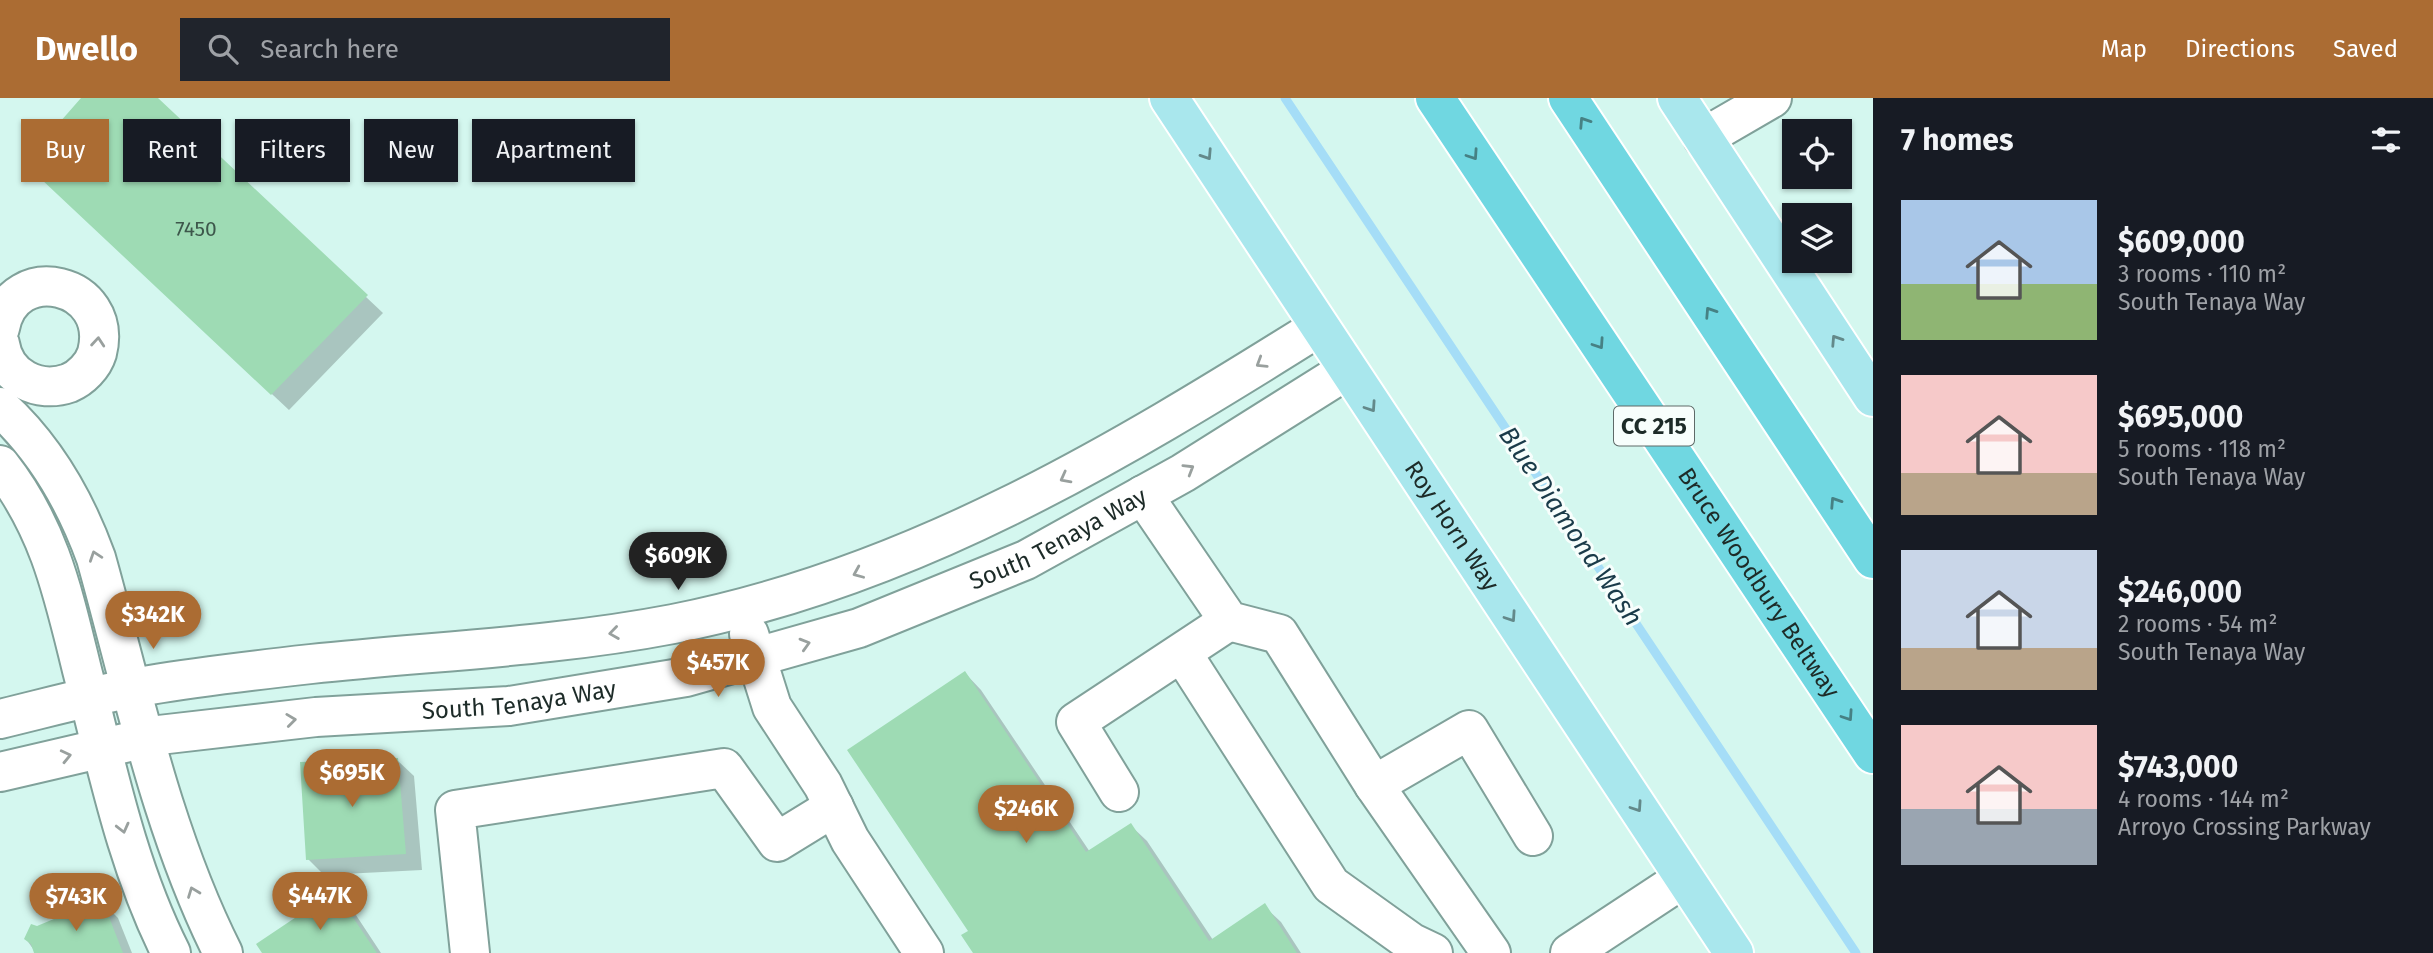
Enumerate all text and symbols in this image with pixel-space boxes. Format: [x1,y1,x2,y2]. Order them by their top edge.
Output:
search box [180,18,670,81]
text: Dwello [35,29,138,69]
icon: search [204,30,242,68]
text: Search here [260,34,399,65]
text: Map [2101,35,2147,63]
text: Directions [2185,35,2295,63]
text: Saved [2333,35,2398,63]
one-way arrow [1580,117,1593,130]
chip: Buy [21,119,109,182]
chip: Rent [123,119,221,182]
chip: Filters [235,119,350,182]
chip: New [364,119,458,182]
chip: Apartment [472,119,635,182]
map controls [1782,119,1852,273]
button: locate [1782,119,1852,189]
icon: filters [2367,121,2405,159]
text: 7 homes [1901,122,2013,158]
one-way arrow [1198,147,1211,160]
one-way arrow [1465,147,1477,160]
button: layers [1782,203,1852,273]
house number: 7450 [175,216,217,242]
text: $609,000 [2118,224,2245,260]
icon: home [1957,228,2041,312]
text: 3 rooms · 110 m² [2118,260,2286,288]
text: South Tenaya Way [2118,288,2305,316]
one-way arrow [1706,307,1718,320]
one-way arrow [1831,335,1844,348]
one-way arrow [90,336,105,347]
one-way arrow [1591,336,1603,349]
one-way arrow [1256,355,1269,368]
one-way arrow [1363,399,1376,412]
text: $695,000 [2118,399,2243,435]
icon: home [1957,403,2041,487]
road number: CC 215 [1614,406,1694,446]
water label: Blue Diamond Wash [1492,421,1649,632]
text: 5 rooms · 118 m² [2118,435,2286,463]
street label: Roy Horn Way [1399,456,1505,596]
street label: Bruce Woodbury Beltway [1672,462,1846,703]
text: South Tenaya Way [2118,463,2305,491]
one-way arrow [1181,464,1194,477]
one-way arrow [1059,470,1072,483]
street label: South Tenaya Way [965,482,1152,596]
one-way arrow [1831,496,1844,509]
pin: $609K [629,532,727,592]
text: $609K [645,541,711,569]
one-way arrow [89,550,103,562]
one-way arrow [853,565,865,579]
text: $246,000 [2118,574,2242,610]
icon: home [1957,578,2041,662]
pin: $342K [104,592,202,651]
text: $342K [121,600,185,628]
one-way arrow [1503,609,1515,622]
text: 2 rooms · 54 m² [2118,610,2277,638]
one-way arrow [608,625,620,640]
one-way arrow [798,637,810,652]
text: South Tenaya Way [2118,638,2305,666]
pin: $457K [669,640,767,699]
text: $457K [687,648,749,676]
street label: South Tenaya Way [421,675,618,725]
one-way arrow [1840,709,1853,722]
one-way arrow [285,713,296,728]
text: $743,000 [2118,749,2238,785]
one-way arrow [60,750,72,765]
pin: $695K [303,750,401,809]
icon: home [1957,753,2041,837]
text: $695K [319,758,385,786]
text: 4 rooms · 144 m² [2118,785,2289,813]
pin: $246K [977,786,1075,845]
text: $246K [994,794,1058,822]
one-way arrow [1628,799,1641,812]
text: Arroyo Crossing Parkway [2118,813,2371,841]
one-way arrow [115,822,129,834]
pin: $447K [271,872,369,932]
pin: $743K [27,874,125,933]
text: $447K [288,881,352,909]
text: $743K [45,882,107,910]
one-way arrow [187,886,201,898]

